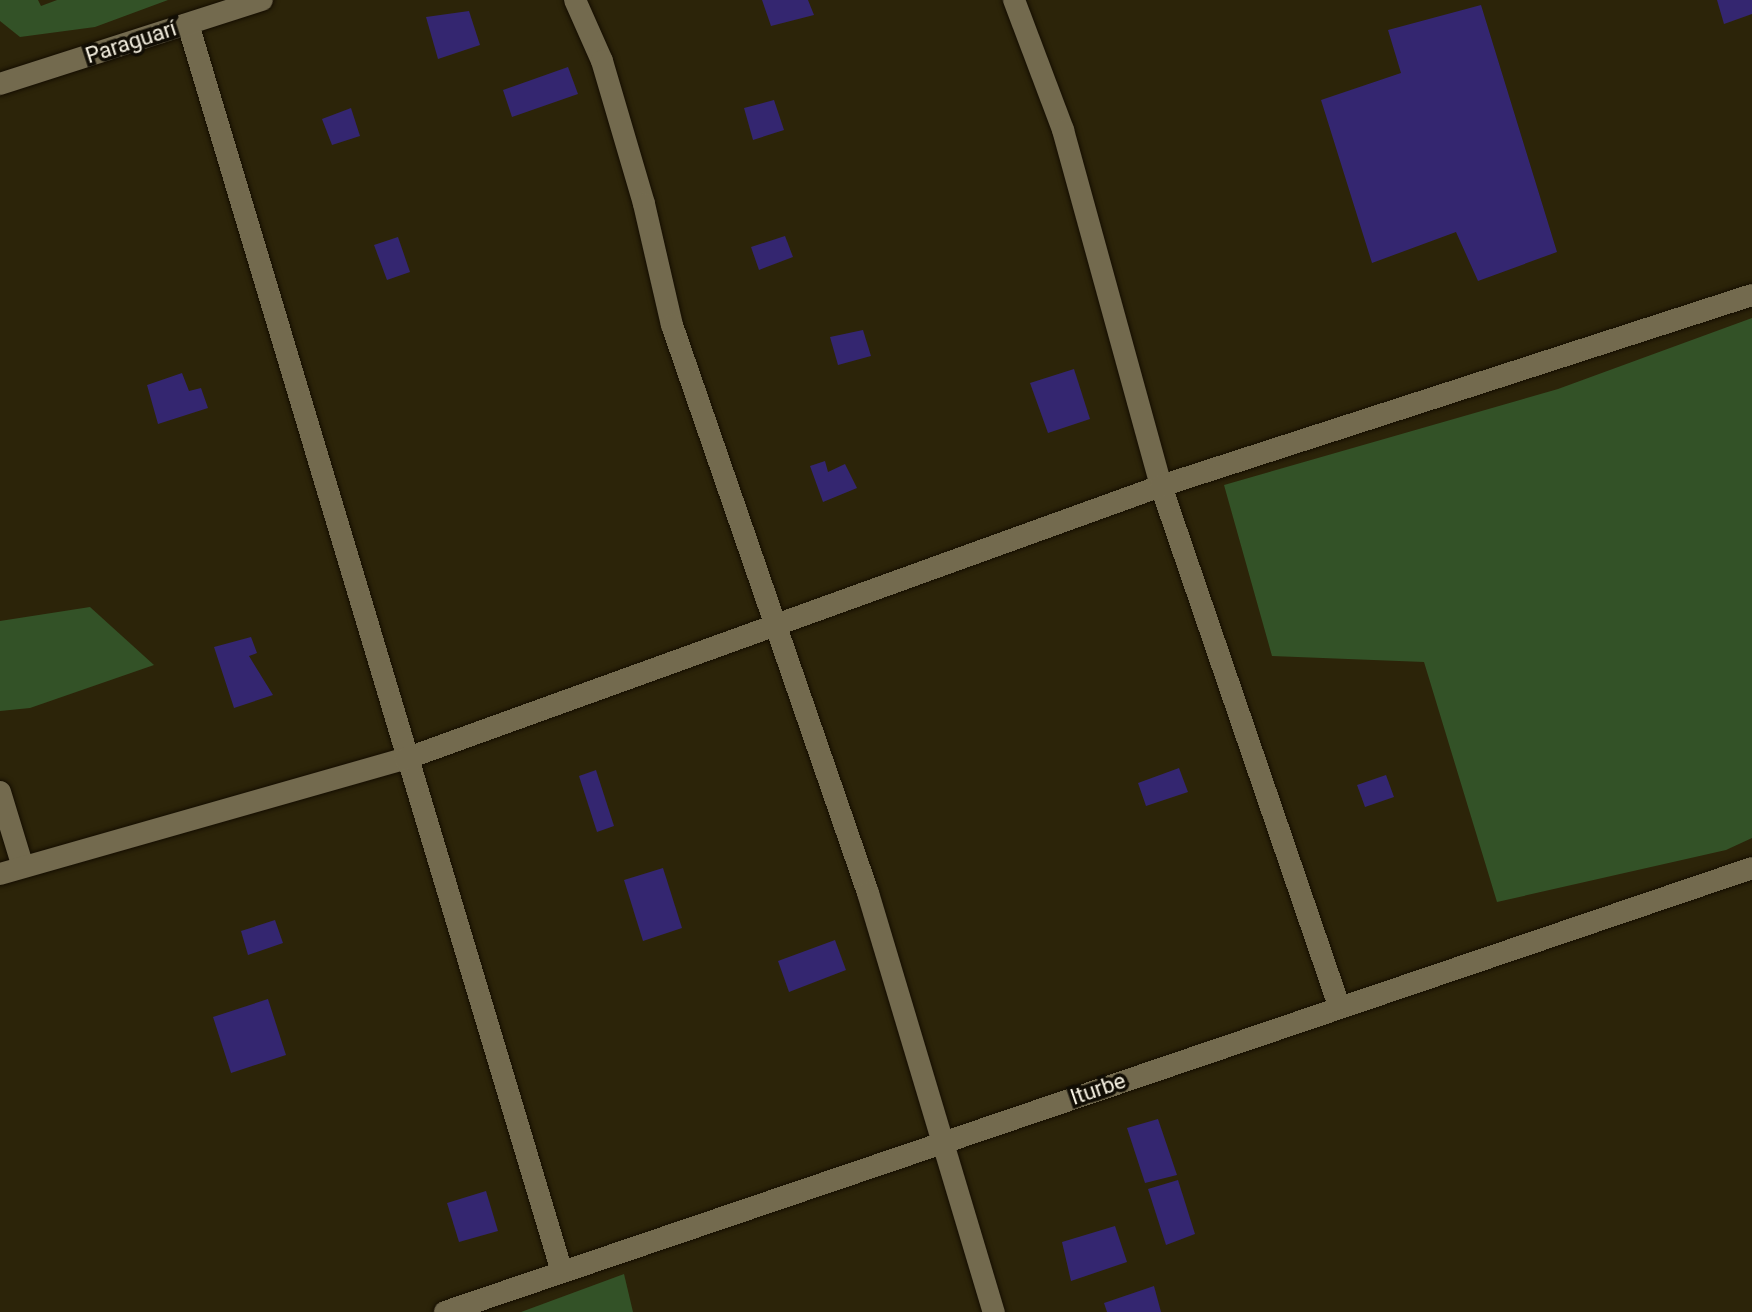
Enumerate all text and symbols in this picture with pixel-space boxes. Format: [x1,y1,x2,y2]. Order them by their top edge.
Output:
street label: Paraguarí [82,15,180,69]
street label: Iturbe [1067,1067,1129,1111]

